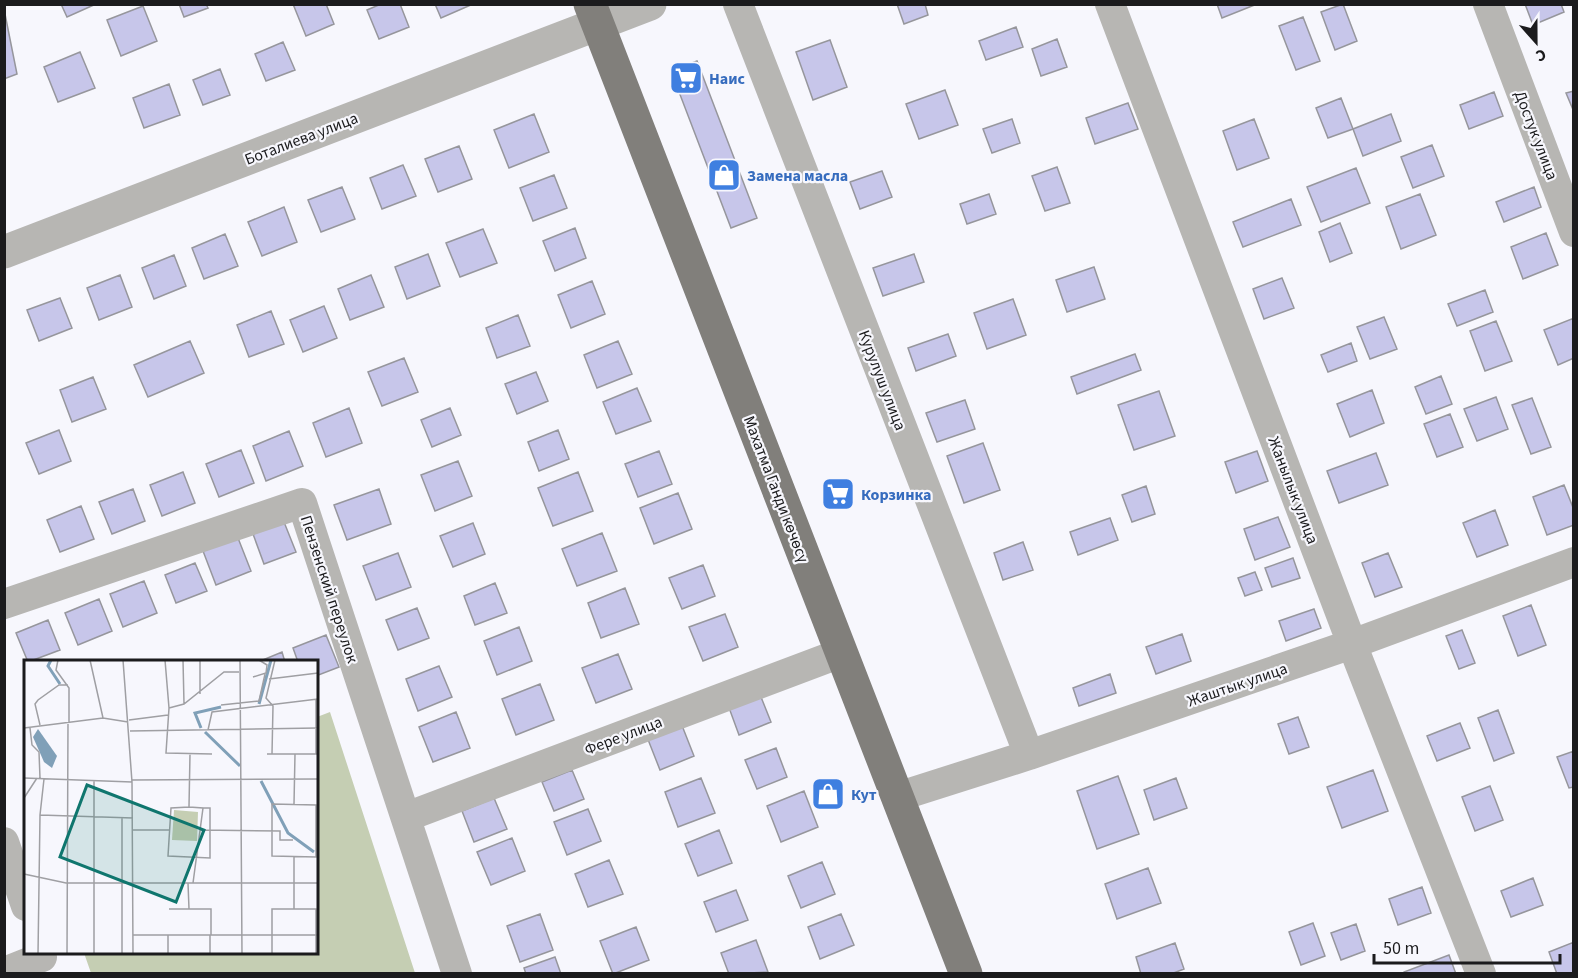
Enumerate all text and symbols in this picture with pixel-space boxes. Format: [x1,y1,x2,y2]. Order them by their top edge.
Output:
north arrow [1506,12,1566,72]
text: С [1533,43,1549,67]
supermarket icon: Наис [668,60,704,96]
place label: Наис [709,68,746,90]
street label: Достук улица [1509,88,1563,183]
street label: Боталиева улица [242,107,361,171]
shop icon: Замена масла [706,157,742,193]
place label: Замена масла [747,165,848,187]
street label: Курулуш улица [853,327,911,434]
street label: Махатма Ганди көчөсү [738,413,814,566]
street label: Жанылык улица [1262,433,1324,547]
supermarket icon: Корзинка [820,476,856,512]
place label: Корзинка [861,484,931,506]
street label: Пензенский переулок [295,513,363,666]
street label: Жаштык улица [1184,658,1290,712]
inset map [24,660,318,954]
street label: Фере улица [581,711,665,761]
shop icon: Кут [810,776,846,812]
place label: Кут [851,784,877,806]
scale bar [1374,927,1560,965]
text: 50 m [1383,936,1419,961]

